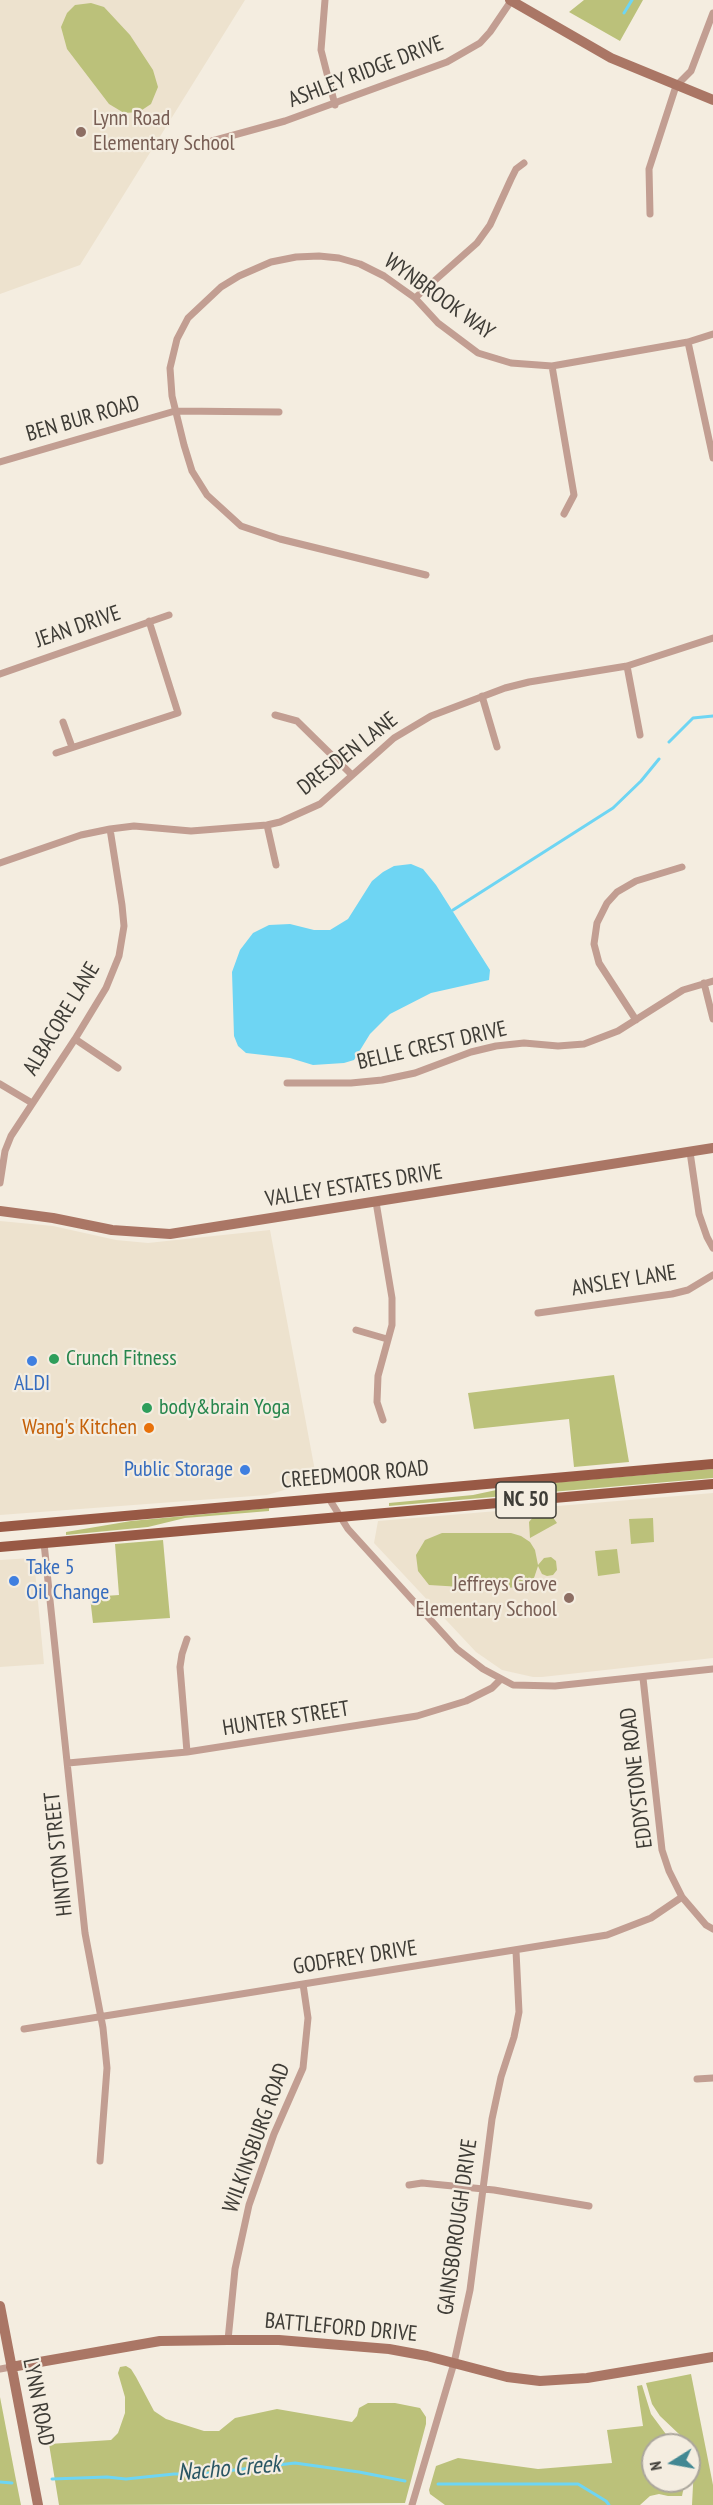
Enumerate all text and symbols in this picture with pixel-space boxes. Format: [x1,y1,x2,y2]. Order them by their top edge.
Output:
street label: ASHLEY RIDGE DRIVE [285,30,447,114]
place label: Lynn Road Elementary School [93,106,235,158]
marker: Lynn Road Elementary School [74,125,88,139]
street label: WYNBROOK WAY [379,248,499,346]
street label: BEN BUR ROAD [23,390,143,448]
street label: JEAN DRIVE [32,600,124,654]
street label: DRESDEN LANE [293,707,403,801]
street label: ALBACORE LANE [18,958,106,1080]
street label: BELLE CREST DRIVE [354,1016,510,1076]
street label: VALLEY ESTATES DRIVE [264,1159,444,1213]
street label: ANSLEY LANE [570,1260,678,1302]
place label: Crunch Fitness [66,1346,177,1372]
marker: Crunch Fitness [47,1352,61,1366]
marker: ALDI [25,1354,39,1368]
place label: ALDI [14,1371,50,1397]
place label: body&brain Yoga [159,1395,290,1421]
marker: body&brain Yoga [140,1401,154,1415]
place label: Wang's Kitchen [22,1415,137,1441]
marker: Wang's Kitchen [142,1421,156,1435]
street label: CREEDMOOR ROAD [280,1455,430,1495]
place label: Public Storage [124,1457,233,1483]
marker: Public Storage [238,1463,252,1477]
road number: NC 50 [496,1482,556,1518]
place label: Take 5 Oil Change [26,1555,109,1606]
place label: Jeffreys Grove Elementary School [415,1572,557,1624]
marker: Take 5 Oil Change [7,1574,21,1588]
marker: Jeffreys Grove Elementary School [562,1591,576,1605]
street label: HUNTER STREET [221,1696,351,1742]
street label: EDDYSTONE ROAD [615,1706,659,1850]
street label: HINTON STREET [39,1791,79,1917]
street label: GODFREY DRIVE [291,1935,419,1981]
street label: WILKINSBURG ROAD [218,2060,296,2216]
street label: GAINSBOROUGH DRIVE [433,2137,483,2317]
street label: BATTLEFORD DRIVE [264,2308,418,2348]
street label: LYNN ROAD [17,2356,59,2448]
north arrow [641,2433,701,2493]
water label: Nacho Creek [176,2450,282,2488]
text: N [645,2460,666,2472]

